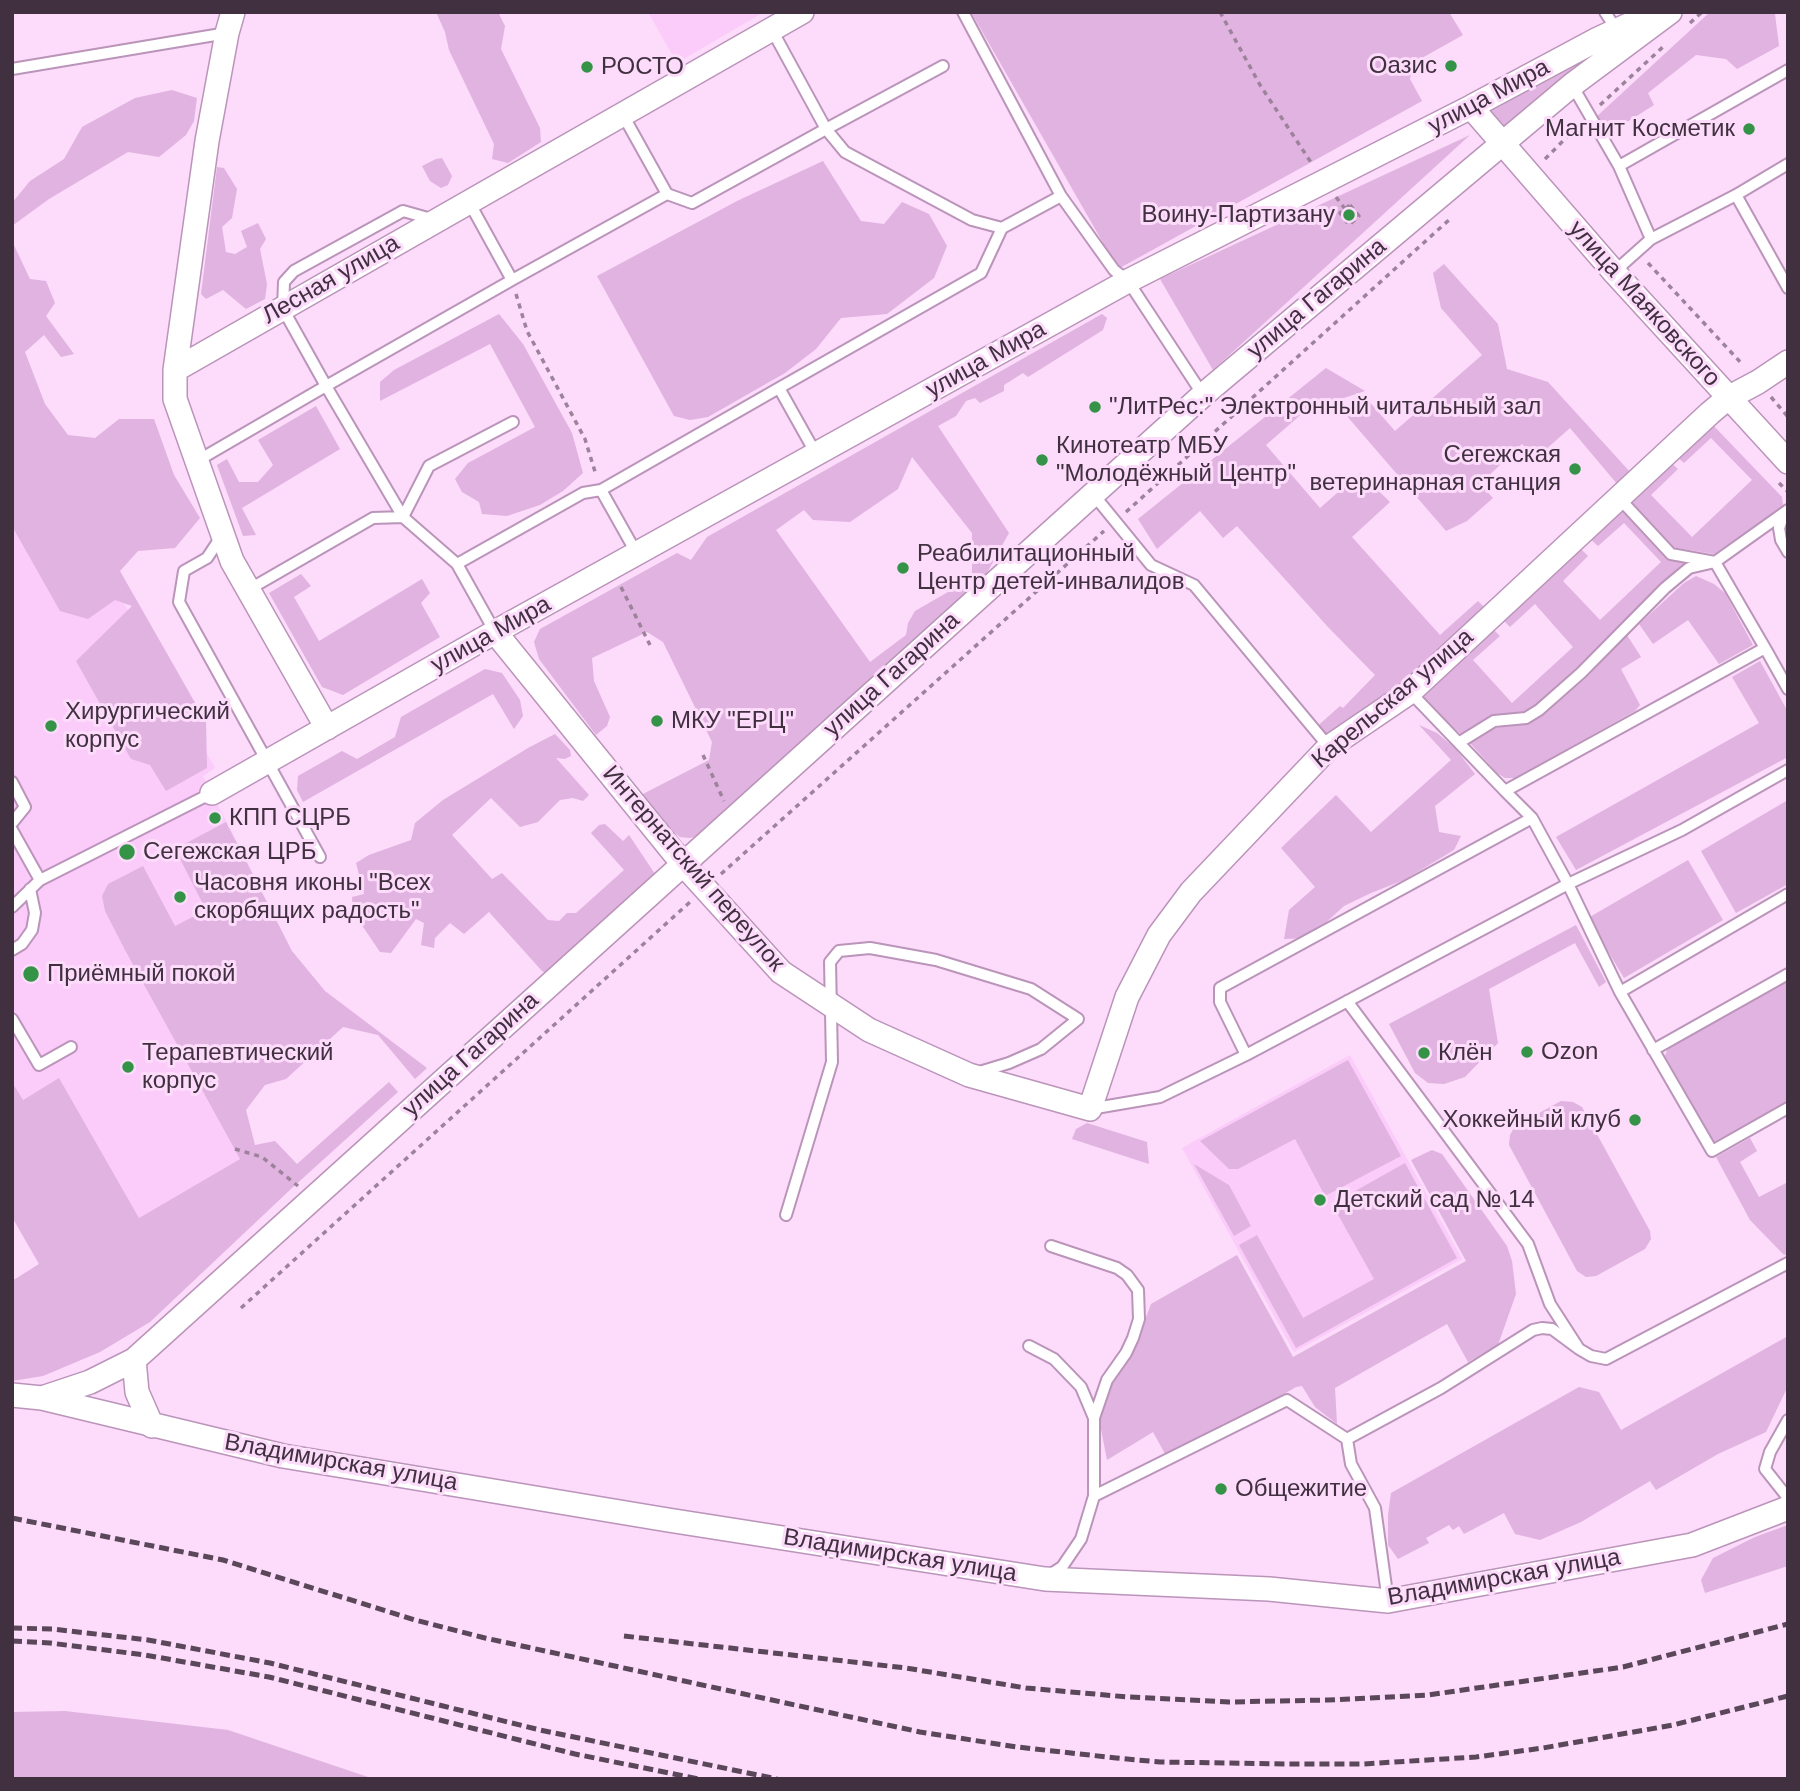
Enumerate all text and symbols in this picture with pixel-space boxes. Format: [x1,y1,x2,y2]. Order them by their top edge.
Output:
place label: Оазис [1369,52,1437,80]
place label: РОСТО [601,53,684,81]
street label: улица Мира [1424,53,1554,141]
marker: Оазис [1443,58,1459,74]
marker: РОСТО [579,59,595,75]
place label: Магнит Косметик [1545,115,1735,143]
marker: Магнит Косметик [1741,121,1757,137]
place label: Воину-Партизану [1142,201,1335,229]
marker: Воину-Партизану [1341,207,1357,223]
street label: улица Маяковского [1562,215,1726,393]
street label: Лесная улица [257,229,405,331]
street label: улица Гагарина [1242,233,1392,365]
street label: улица Мира [921,315,1051,405]
place label: "ЛитРес:" Электронный читальный зал [1109,393,1541,421]
marker: "ЛитРес:" Электронный читальный зал [1087,399,1103,415]
place label: Кинотеатр МБУ "Молодёжный Центр" [1056,432,1296,488]
place label: Сегежская ветеринарная станция [1309,441,1561,497]
marker: Кинотеатр МБУ "Молодёжный Центр" [1034,452,1050,468]
marker: Сегежская ветеринарная станция [1567,461,1583,477]
place label: Реабилитационный Центр детей-инвалидов [917,540,1184,596]
marker: Реабилитационный Центр детей-инвалидов [895,560,911,576]
street label: улица Мира [426,590,556,680]
street label: улица Гагарина [818,607,966,743]
street label: Карельская улица [1306,623,1480,775]
place label: Хирургический корпус [65,698,230,754]
place label: МКУ "ЕРЦ" [671,707,794,735]
marker: МКУ "ЕРЦ" [649,713,665,729]
marker: Хирургический корпус [43,718,59,734]
street label: Интернатский переулок [596,760,790,978]
place label: КПП СЦРБ [229,804,351,832]
marker: КПП СЦРБ [207,810,223,826]
place label: Сегежская ЦРБ [143,838,317,866]
marker: Сегежская ЦРБ [117,842,137,862]
place label: Часовня иконы "Всех скорбящих радость" [194,869,431,925]
marker: Часовня иконы "Всех скорбящих радость" [172,889,188,905]
place label: Приёмный покой [47,960,235,988]
marker: Приёмный покой [21,964,41,984]
street label: улица Гагарина [397,987,545,1123]
place label: Ozon [1541,1038,1598,1066]
place label: Терапевтический корпус [142,1039,333,1095]
place label: Клён [1438,1039,1493,1067]
marker: Ozon [1519,1044,1535,1060]
marker: Клён [1416,1045,1432,1061]
marker: Терапевтический корпус [120,1059,136,1075]
place label: Хоккейный клуб [1443,1106,1621,1134]
marker: Хоккейный клуб [1627,1112,1643,1128]
place label: Детский сад № 14 [1334,1186,1535,1214]
marker: Детский сад № 14 [1312,1192,1328,1208]
street label: Владимирская улица [222,1428,460,1498]
place label: Общежитие [1235,1475,1367,1503]
marker: Общежитие [1213,1481,1229,1497]
street label: Владимирская улица [781,1523,1019,1589]
street label: Владимирская улица [1385,1543,1623,1613]

